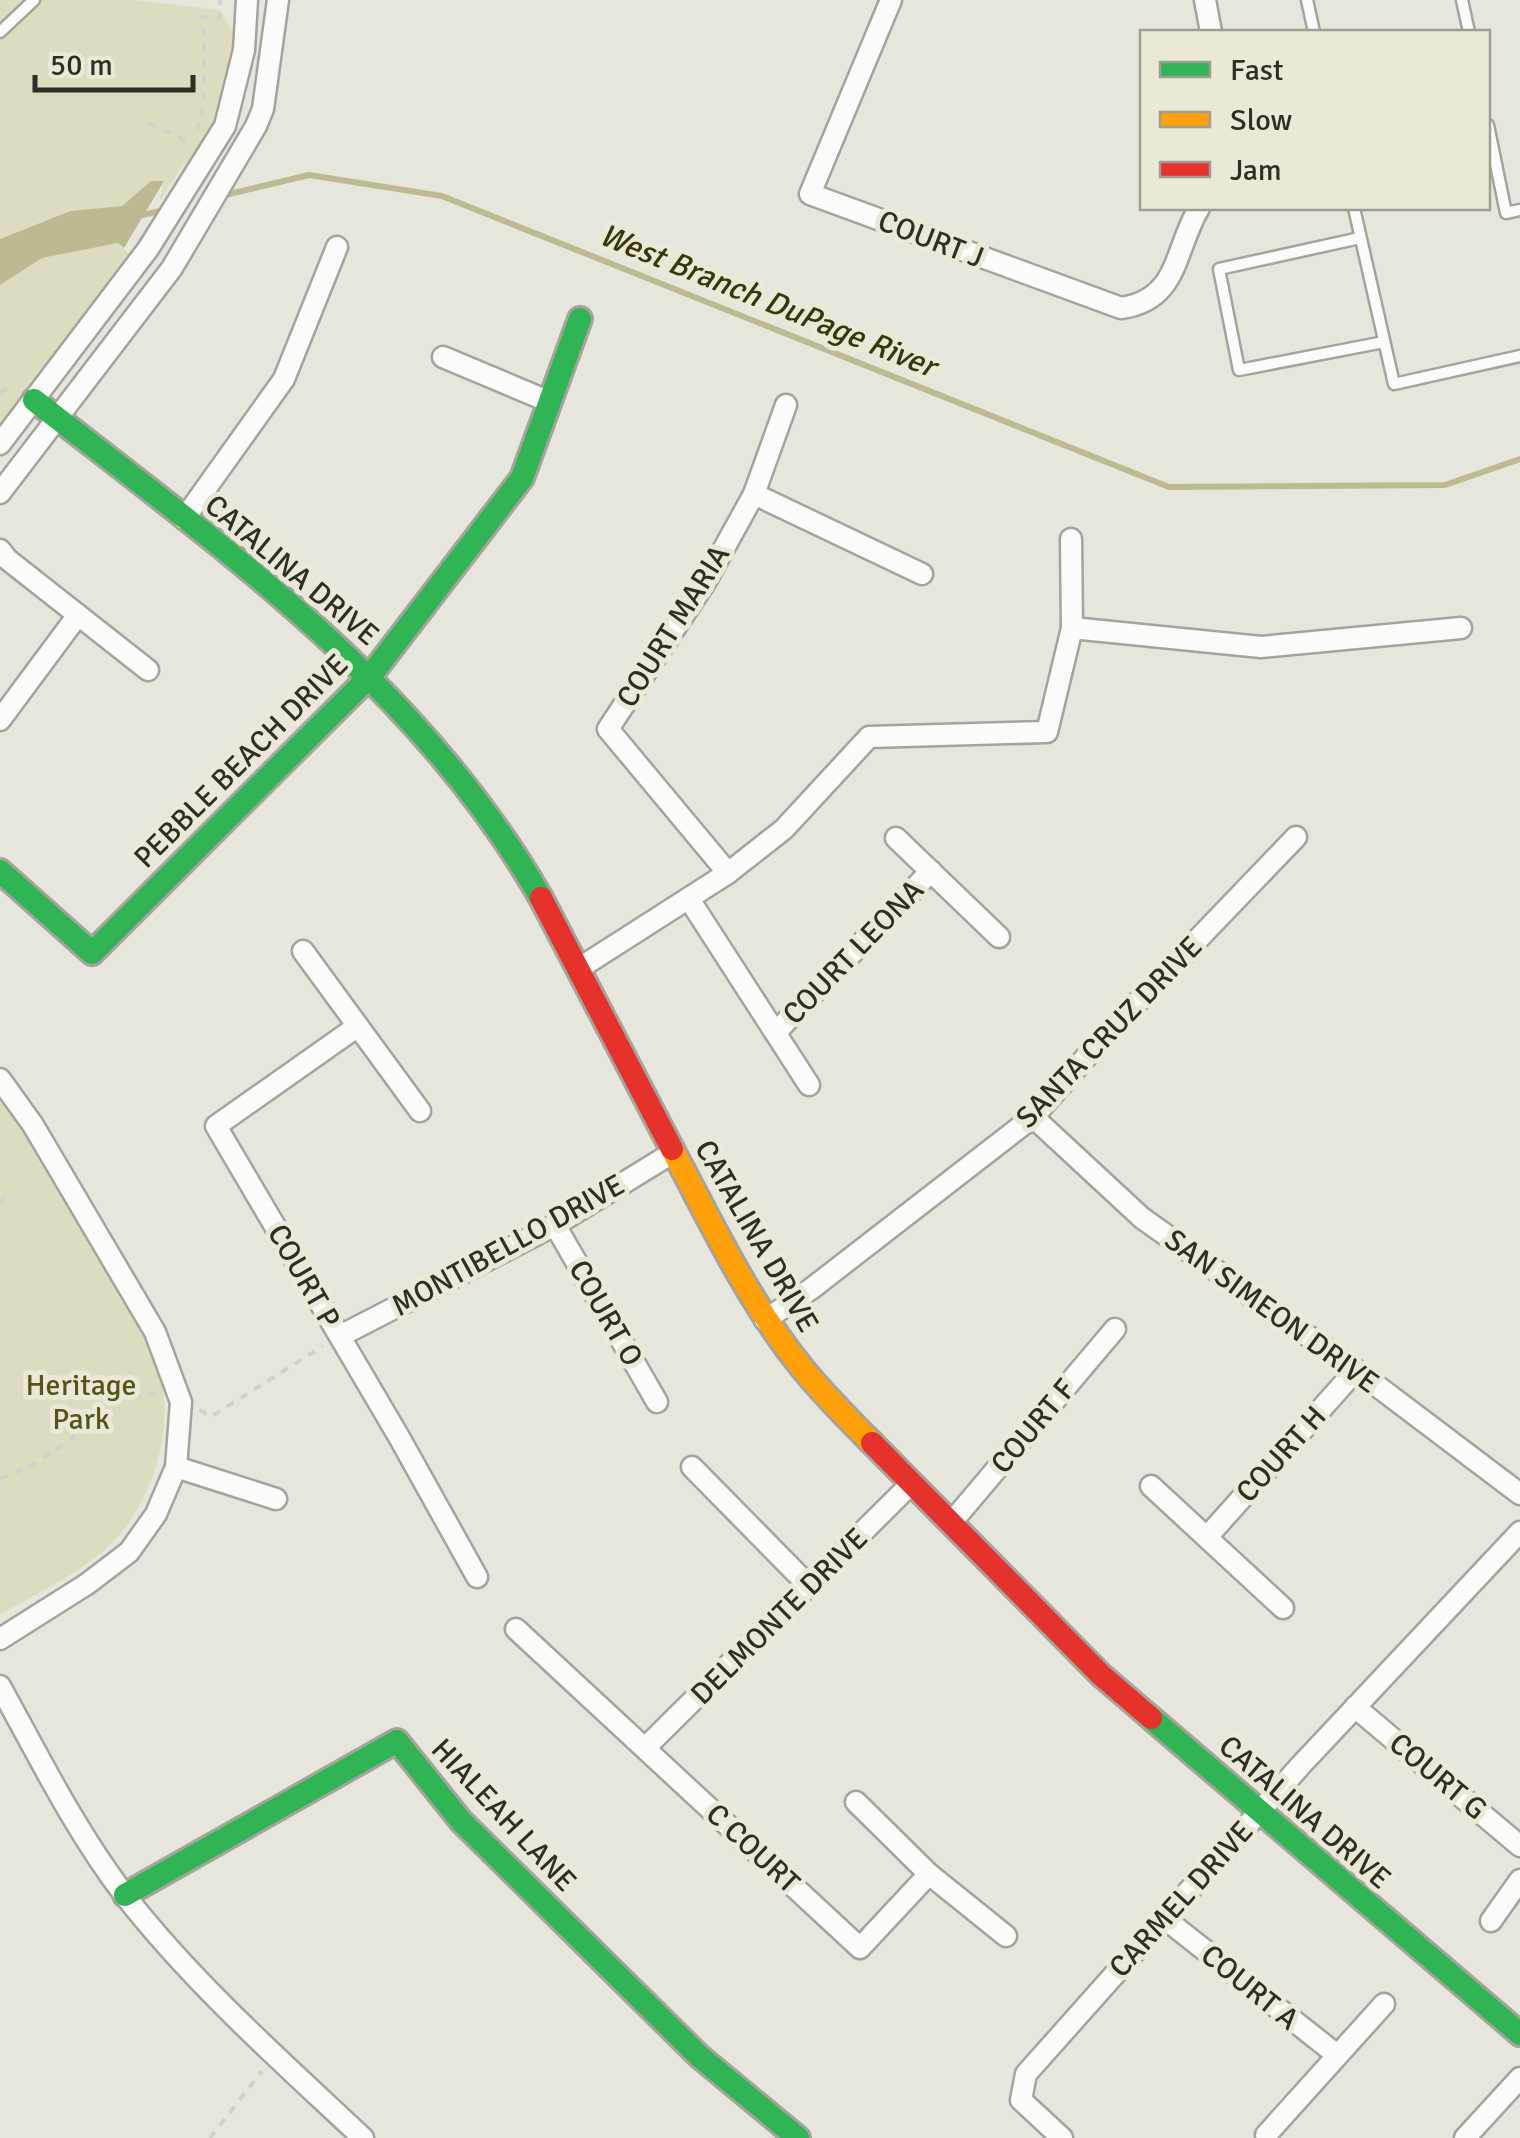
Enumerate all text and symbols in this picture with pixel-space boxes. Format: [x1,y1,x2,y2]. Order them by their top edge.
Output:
scale bar [35,30,192,92]
legend [1140,30,1490,210]
text: 50 m [50,47,113,84]
text: Fast [1230,52,1283,89]
text: Slow [1230,102,1292,139]
text: Jam [1230,152,1282,189]
street label: COURT J [873,202,989,276]
water label: West Branch DuPage River [594,215,946,387]
street label: CATALINA DRIVE [197,487,386,654]
street label: COURT MARIA [609,538,738,714]
street label: PEBBLE BEACH DRIVE [127,647,356,876]
street label: COURT LEONA [775,872,932,1033]
street label: SANTA CRUZ DRIVE [1008,929,1210,1136]
street label: CATALINA DRIVE [687,1134,827,1339]
street label: MONTIBELLO DRIVE [386,1166,631,1325]
street label: COURT P [259,1218,348,1335]
street label: SAN SIMEON DRIVE [1157,1221,1386,1402]
street label: COURT O [560,1254,651,1373]
park label: Heritage Park [25,1367,137,1438]
street label: COURT F [983,1371,1084,1481]
street label: COURT H [1229,1399,1334,1510]
street label: DELMONTE DRIVE [683,1520,876,1713]
street label: COURT G [1381,1725,1494,1828]
street label: CATALINA DRIVE [1211,1728,1398,1897]
street label: HIALEAH LANE [423,1731,584,1900]
street label: C COURT [698,1796,807,1901]
street label: CARMEL DRIVE [1101,1813,1261,1985]
street label: COURT A [1193,1937,1306,2038]

